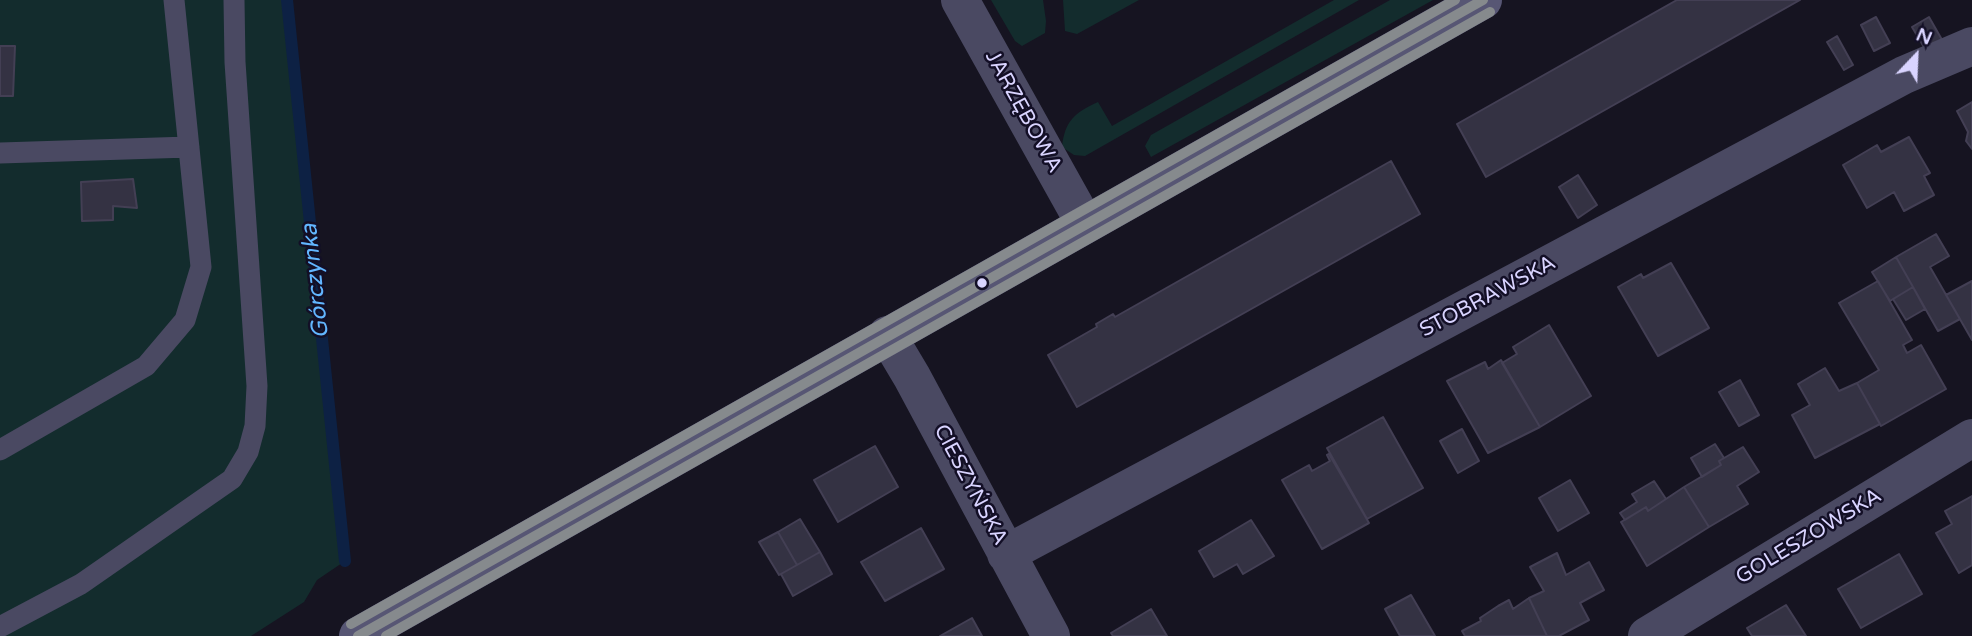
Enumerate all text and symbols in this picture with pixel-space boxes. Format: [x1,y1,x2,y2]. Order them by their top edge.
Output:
north arrow [1881,21,1951,91]
text: N [1913,24,1936,50]
street label: JARZĘBOWA [979,47,1067,177]
water label: Górczynka [296,222,336,340]
street label: STOBRAWSKA [1416,251,1560,343]
unlabelled marker [975,276,989,290]
street label: CIESZYŃSKA [928,420,1012,550]
street label: GOLESZOWSKA [1732,484,1886,590]

